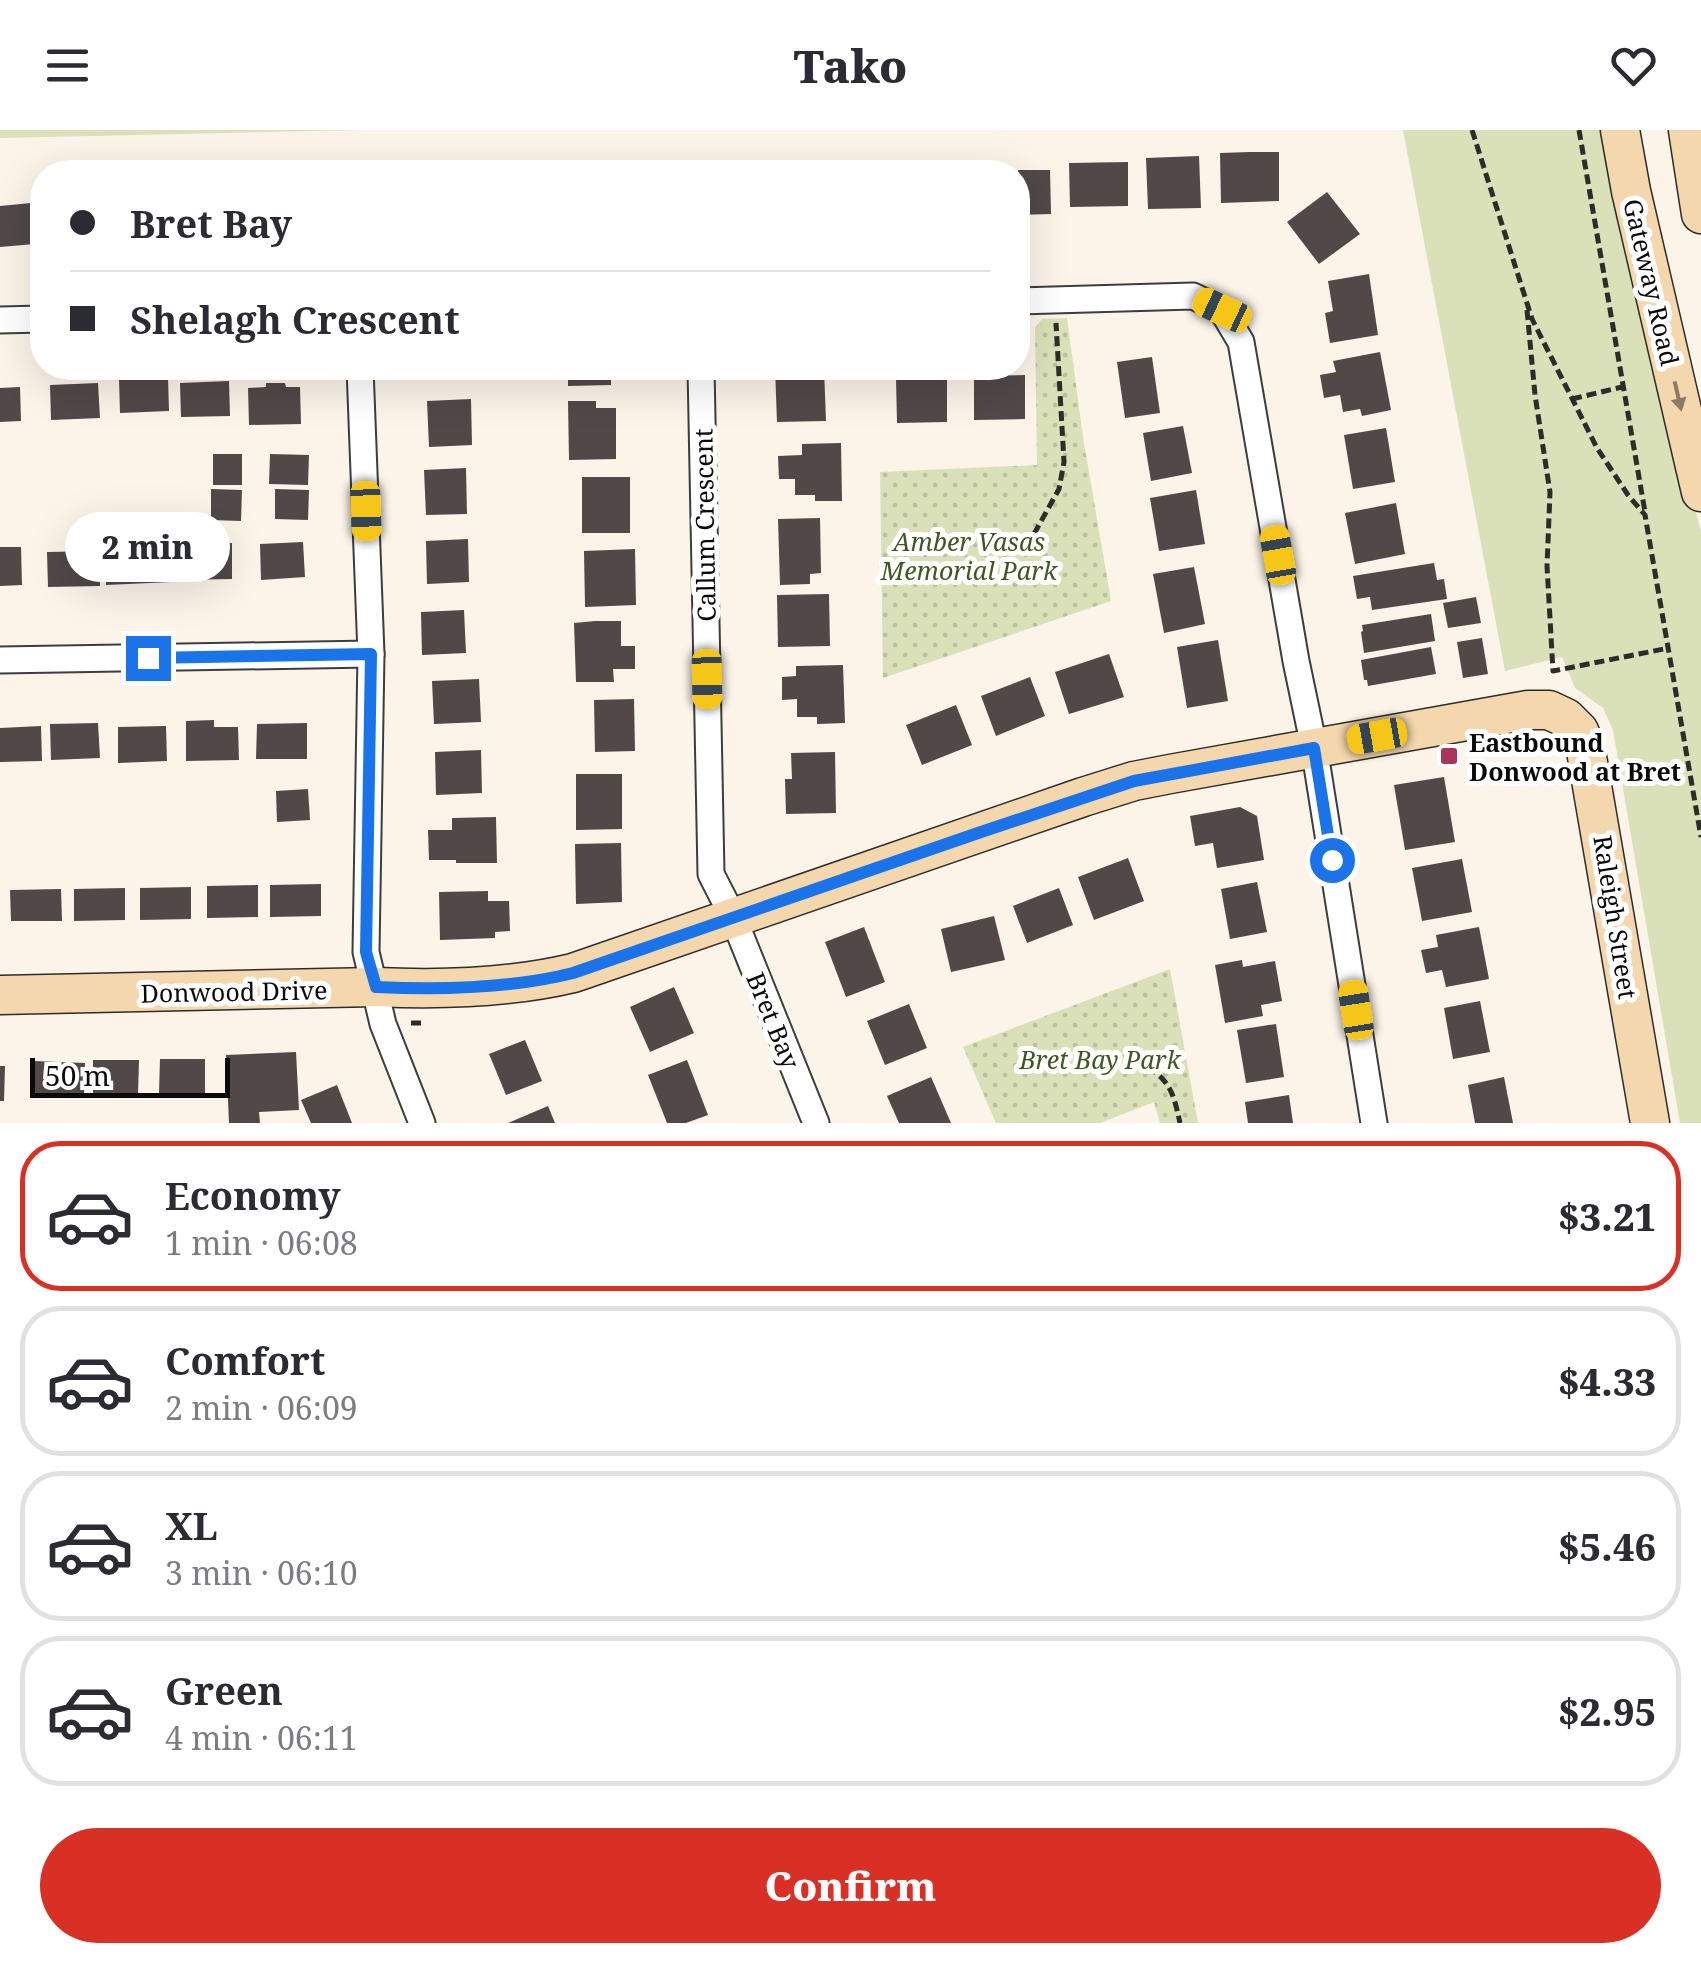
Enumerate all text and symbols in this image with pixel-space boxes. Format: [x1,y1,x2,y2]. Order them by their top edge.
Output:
text: Tako [794,35,907,96]
icon: menu [40,38,95,93]
icon: heart [1606,38,1661,93]
street label: Gateway Road [1616,195,1688,369]
text: Bret Bay [130,197,292,249]
car [1188,284,1256,336]
text: Shelagh Crescent [130,293,460,345]
one-way arrow [1671,381,1686,412]
street label: Callum Crescent [685,428,723,622]
car [350,480,382,542]
callout: 2 min [66,513,230,583]
car [1258,523,1298,587]
park label: Amber Vasas Memorial Park [880,524,1058,587]
text: 2 min [102,525,193,568]
route end [126,636,171,681]
car [691,649,723,709]
car [1345,716,1409,756]
place label: Eastbound Donwood at Bret [1469,725,1681,788]
marker: Eastbound Donwood at Bret [1438,745,1460,767]
street label: Raleigh Street [1586,833,1646,1001]
route start [1310,838,1355,883]
street label: Bret Bay [739,967,809,1074]
street label: Donwood Drive [140,972,328,1010]
car [1336,978,1376,1042]
park label: Bret Bay Park [1018,1042,1182,1076]
scale bar [30,1053,230,1098]
text: 50 m [45,1056,110,1094]
text: Economy [165,1169,341,1221]
icon: car [45,1171,135,1261]
text: $3.21 [1558,1190,1656,1242]
text: 1 min · 06:08 [165,1221,358,1264]
text: Comfort [165,1334,325,1386]
icon: car [45,1336,135,1426]
text: $4.33 [1558,1355,1656,1407]
text: 2 min · 06:09 [165,1386,358,1429]
text: XL [165,1499,218,1551]
icon: car [45,1501,135,1591]
text: $5.46 [1558,1520,1656,1572]
text: 3 min · 06:10 [165,1551,358,1594]
text: Green [165,1664,283,1716]
icon: car [45,1666,135,1756]
text: $2.95 [1558,1685,1656,1737]
text: 4 min · 06:11 [165,1716,358,1759]
button: Confirm [40,1828,1661,1943]

